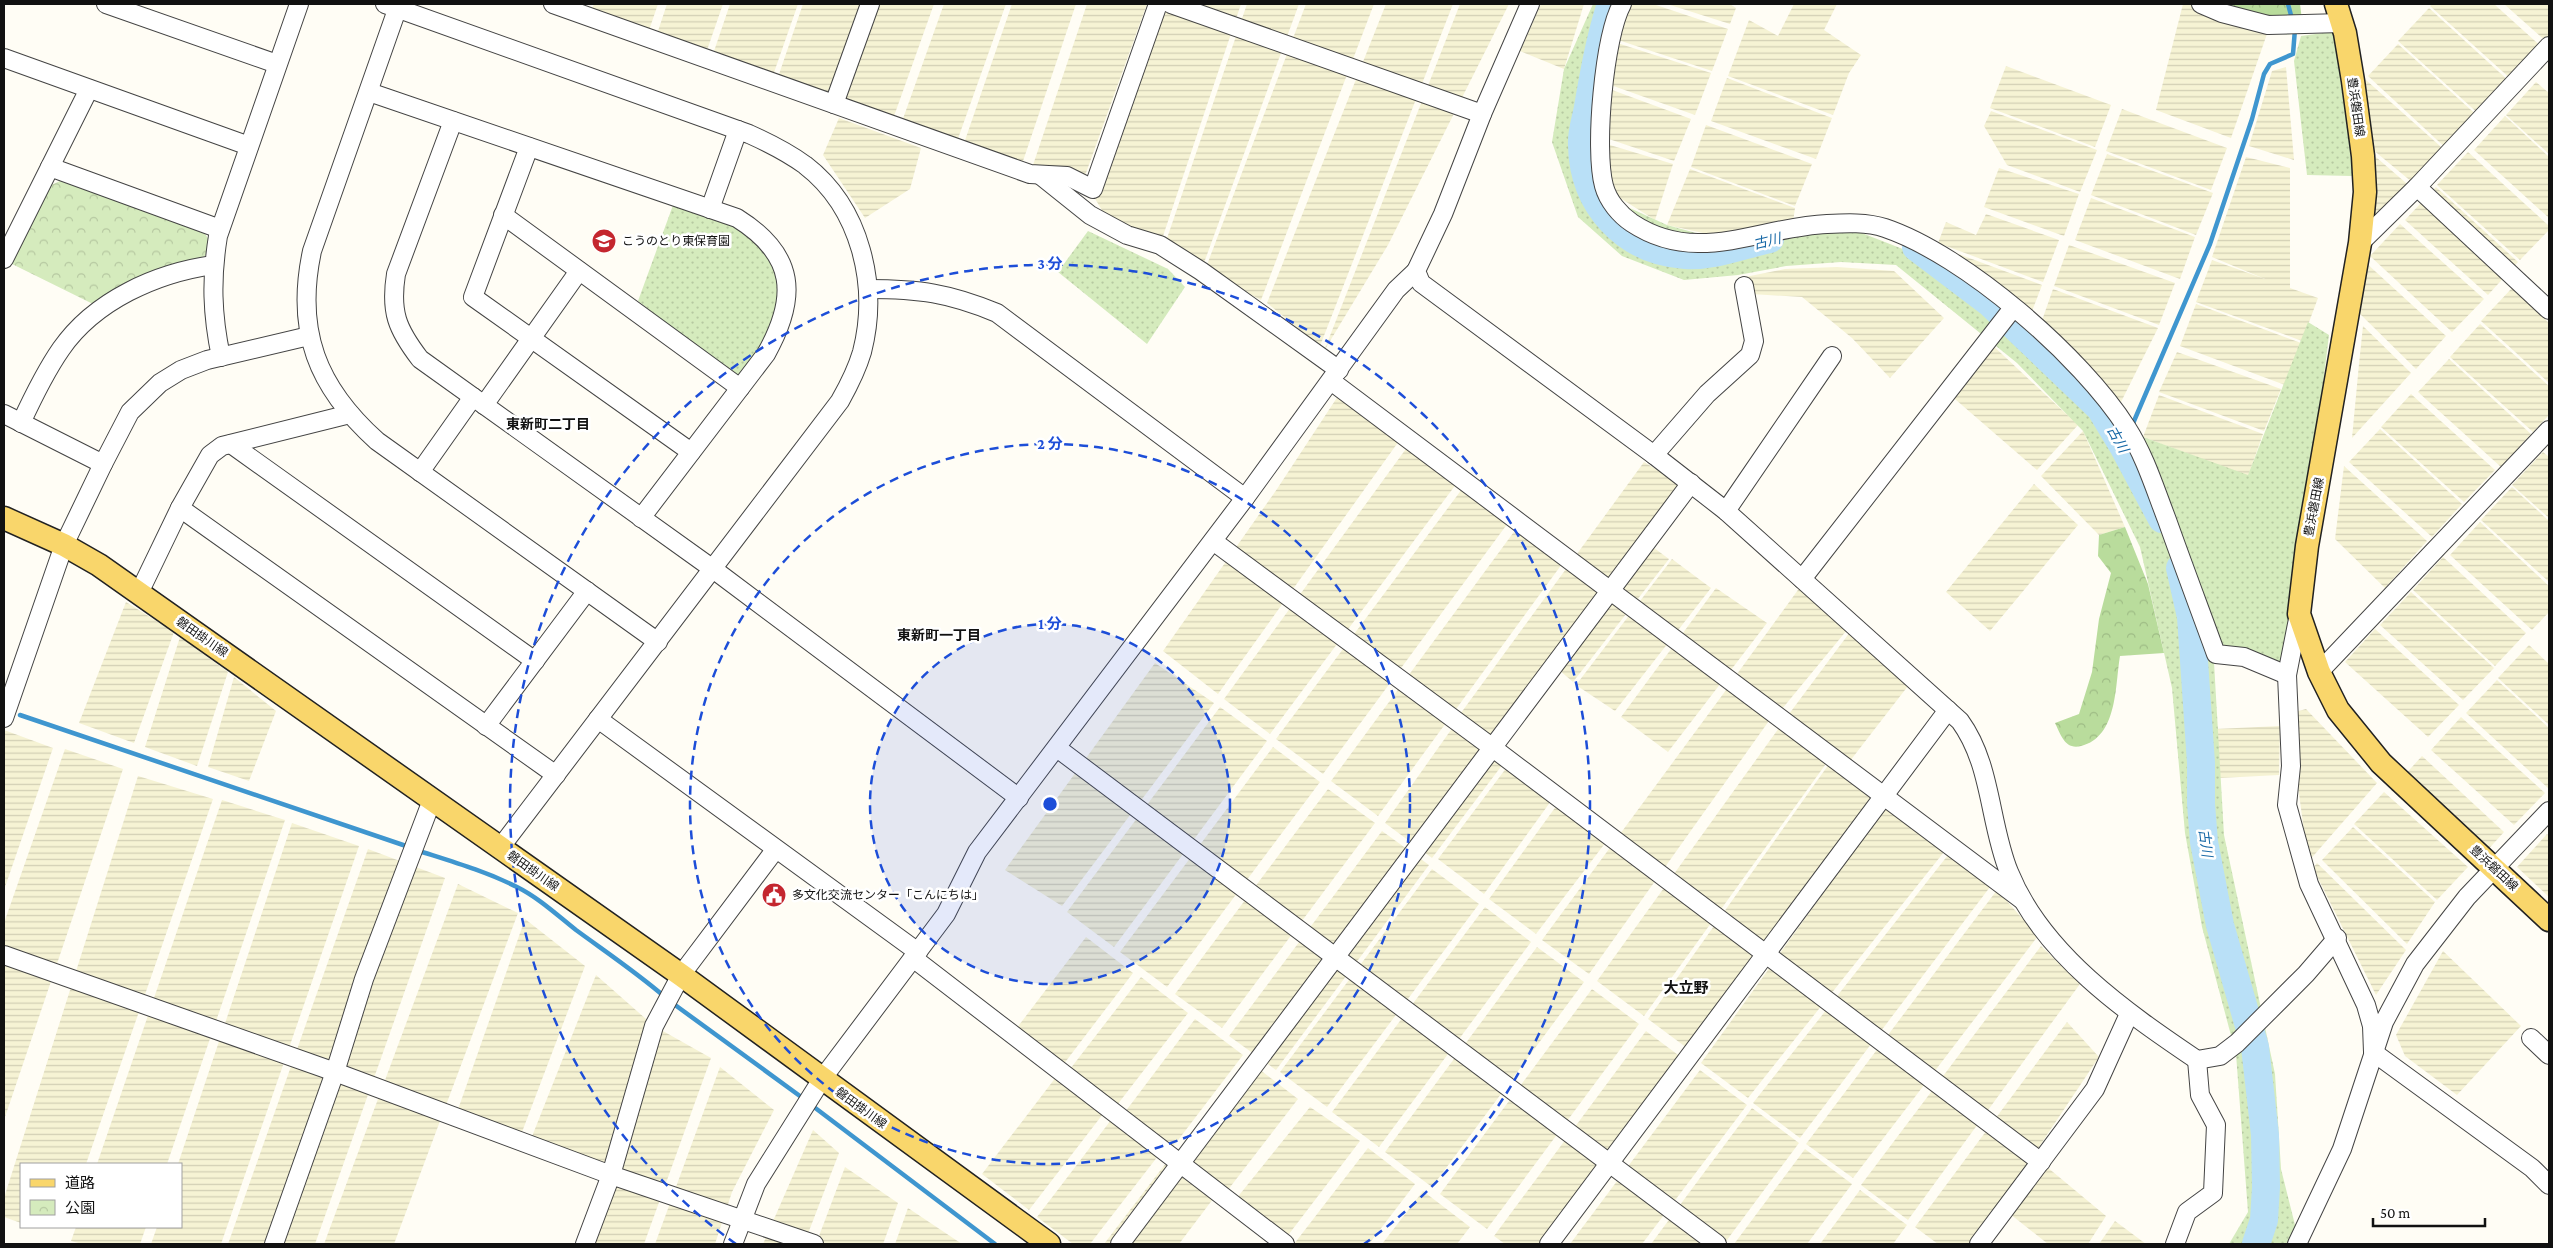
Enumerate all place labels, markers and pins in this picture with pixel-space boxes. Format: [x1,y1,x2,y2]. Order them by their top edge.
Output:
school or university icon: こうのとり東保育園 [591,228,617,254]
place label: こうのとり東保育園 [622,234,730,248]
centre of rings [1041,795,1059,813]
public building icon: 多文化交流センター「こんにちは」 [761,882,787,908]
place label: 多文化交流センター「こんにちは」 [792,888,984,902]

